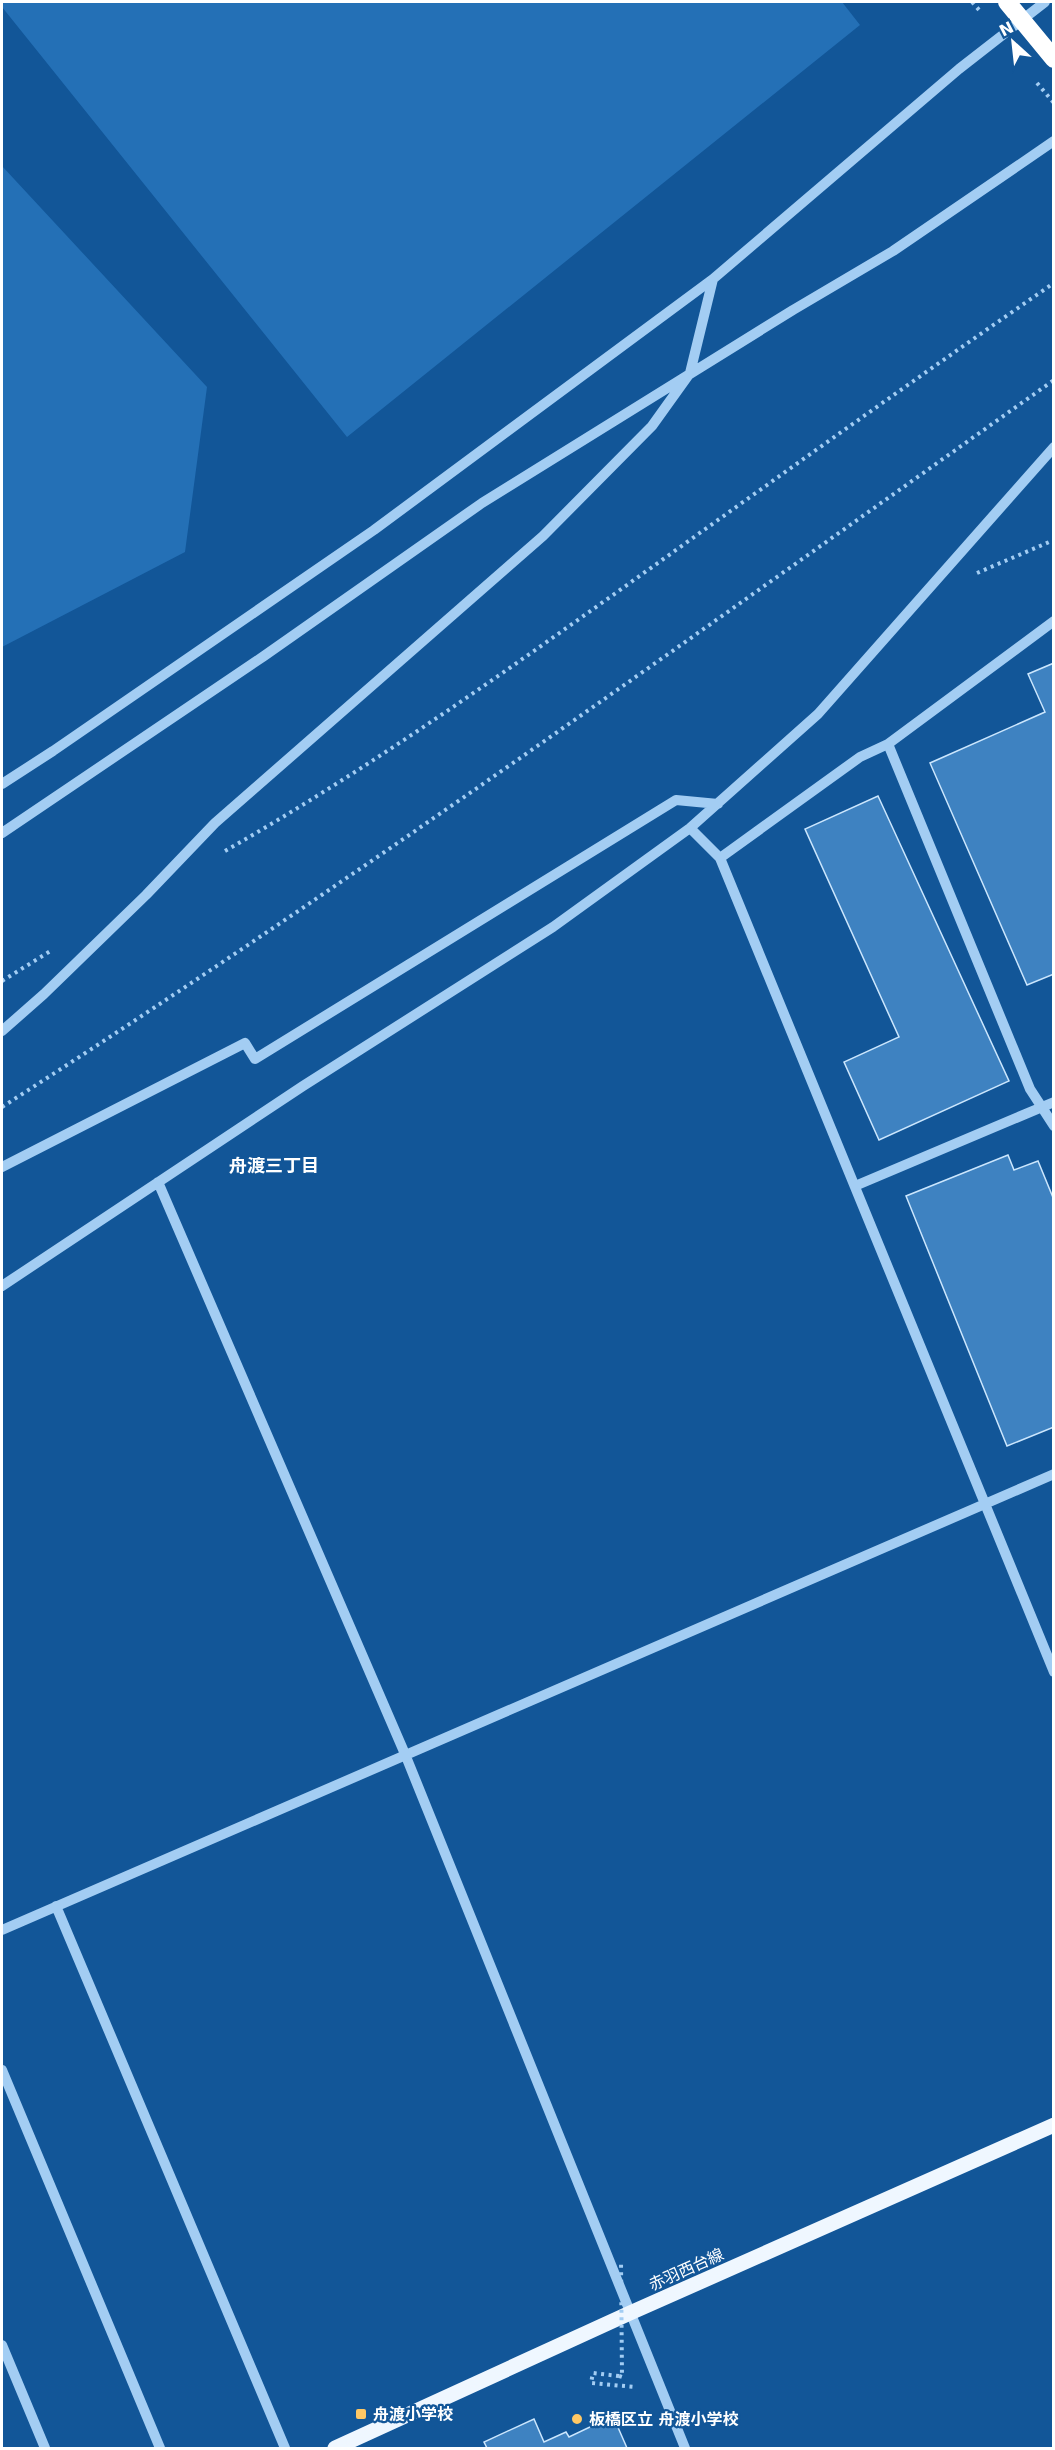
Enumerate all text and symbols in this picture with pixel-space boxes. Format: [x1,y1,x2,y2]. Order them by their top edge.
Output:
north arrow [983,12,1043,72]
text: N [996,18,1017,41]
district label: 舟渡三丁目 [229,1155,319,1176]
street label: 赤羽西台線 [646,2245,727,2294]
place label: 舟渡小学校 [373,2405,453,2424]
marker: 舟渡小学校 [354,2407,368,2421]
place label: 板橋区立 舟渡小学校 [589,2410,739,2429]
marker: 板橋区立 舟渡小学校 [570,2412,584,2426]

